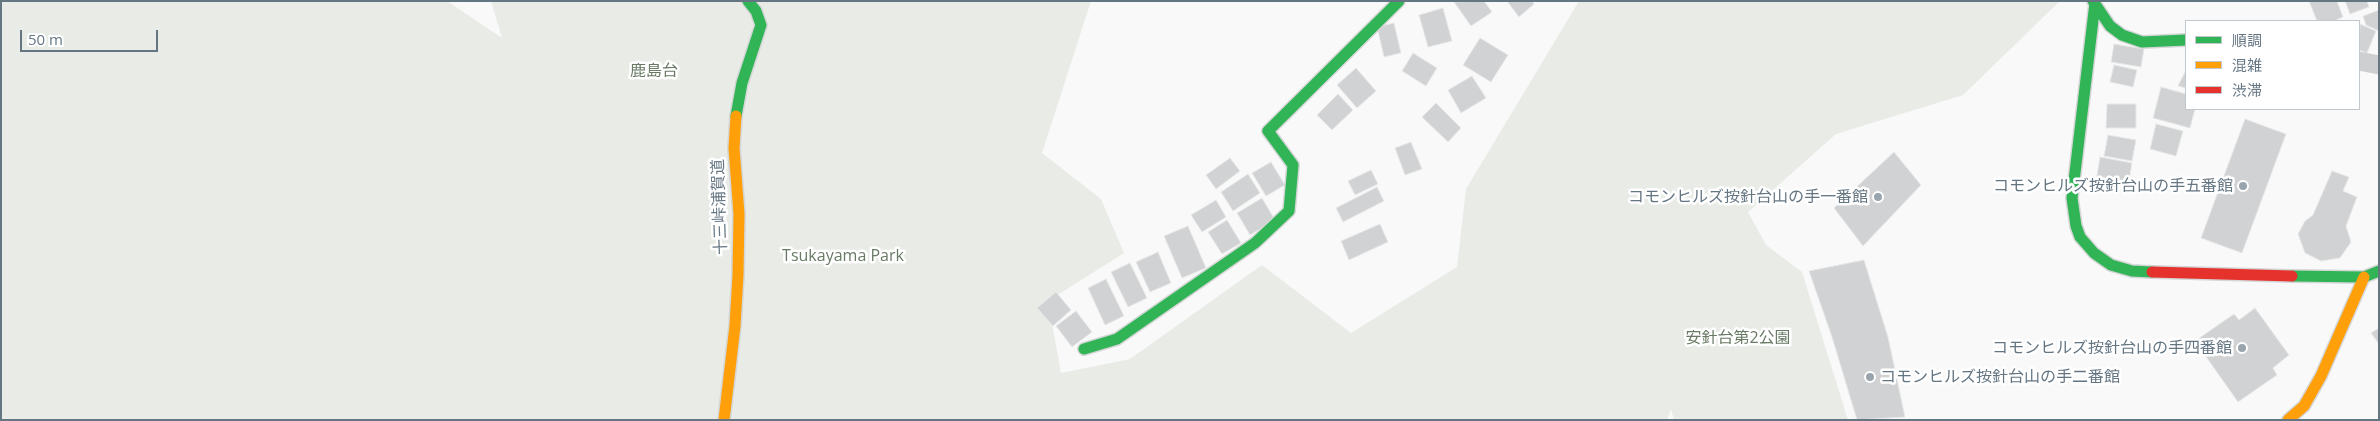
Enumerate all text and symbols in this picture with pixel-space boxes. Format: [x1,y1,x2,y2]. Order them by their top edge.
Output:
scale bar [22,20,160,52]
legend [2185,20,2360,110]
text: 50 m [28,29,63,49]
text: 順調 [2232,30,2262,50]
text: 混雑 [2232,55,2262,75]
park label: 鹿島台 [630,61,678,81]
text: 渋滞 [2232,80,2262,100]
street label: 十三峠浦賀道 [709,159,731,255]
place label: コモンヒルズ按針台山の手五番館 [1993,176,2233,196]
marker: コモンヒルズ按針台山の手五番館 [2237,180,2249,192]
place label: コモンヒルズ按針台山の手一番館 [1628,187,1868,207]
marker: コモンヒルズ按針台山の手一番館 [1872,191,1884,203]
park label: Tsukayama Park [782,246,904,266]
park label: 安針台第2公園 [1685,328,1791,348]
place label: コモンヒルズ按針台山の手四番館 [1992,338,2232,358]
marker: コモンヒルズ按針台山の手四番館 [2236,342,2248,354]
place label: コモンヒルズ按針台山の手二番館 [1880,367,2120,387]
marker: コモンヒルズ按針台山の手二番館 [1864,371,1876,383]

